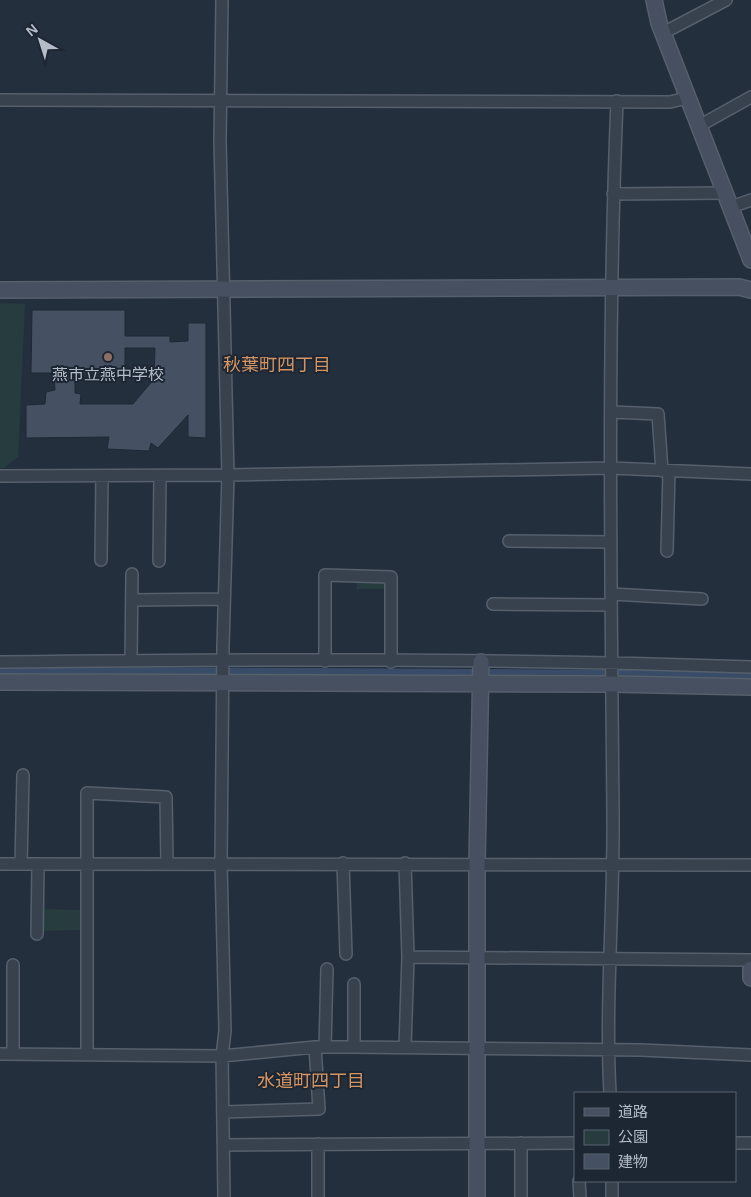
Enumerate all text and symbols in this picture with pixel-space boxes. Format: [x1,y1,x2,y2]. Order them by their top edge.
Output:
north arrow [15,15,65,65]
text: N [23,20,41,39]
marker: 燕市立燕中学校 [102,351,114,363]
district label: 秋葉町四丁目 [223,355,331,375]
place label: 燕市立燕中学校 [52,366,164,383]
district label: 水道町四丁目 [257,1071,365,1091]
legend [574,1092,736,1182]
text: 道路 [618,1103,648,1120]
text: 公園 [618,1128,648,1145]
text: 建物 [618,1153,648,1170]

